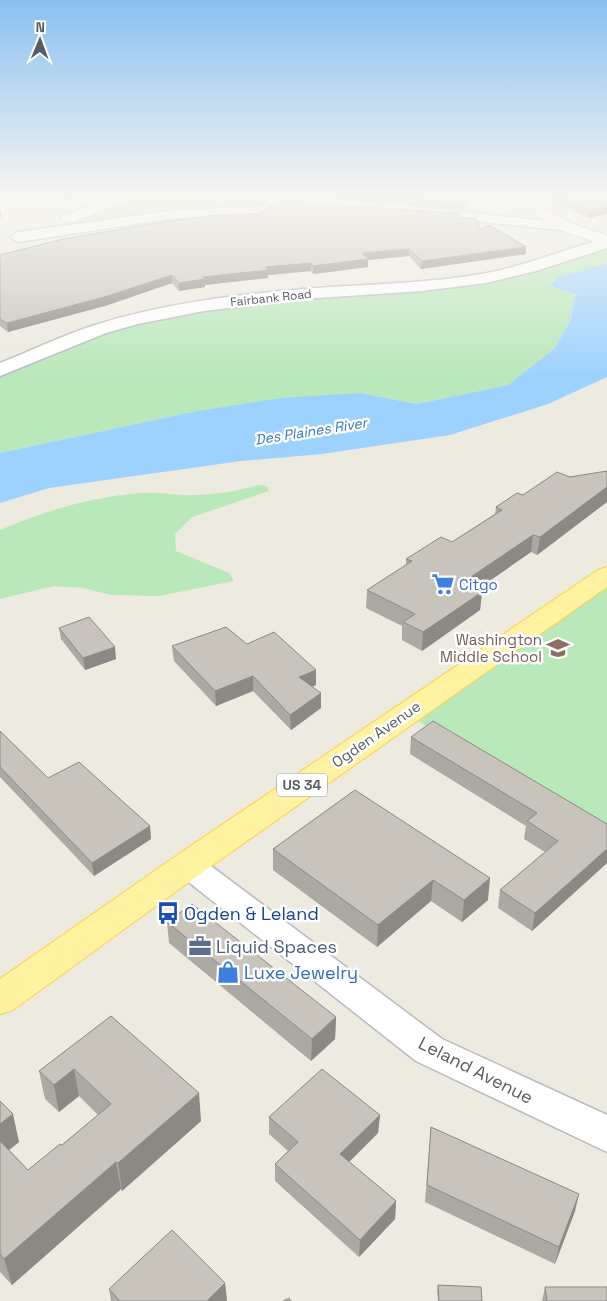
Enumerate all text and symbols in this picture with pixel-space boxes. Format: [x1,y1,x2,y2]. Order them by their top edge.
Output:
north arrow [15,15,65,65]
text: N [35,18,45,36]
street label: Fairbank Road [230,286,312,310]
water label: Des Plaines River [254,413,370,449]
supermarket icon: Citgo [430,571,456,597]
place label: Citgo [459,575,498,594]
place label: Washington Middle School [440,630,542,666]
school or university icon: Washington Middle School [545,635,571,661]
street label: Ogden Avenue [328,696,424,772]
road number: US 34 [277,774,327,796]
bus stop icon: Ogden & Leland [155,900,181,926]
place label: Ogden & Leland [184,902,319,925]
office icon: Liquid Spaces [187,933,213,959]
place label: Liquid Spaces [216,935,337,958]
shop icon: Luxe Jewelry [215,959,241,985]
place label: Luxe Jewelry [244,961,358,984]
street label: Leland Avenue [415,1031,537,1109]

